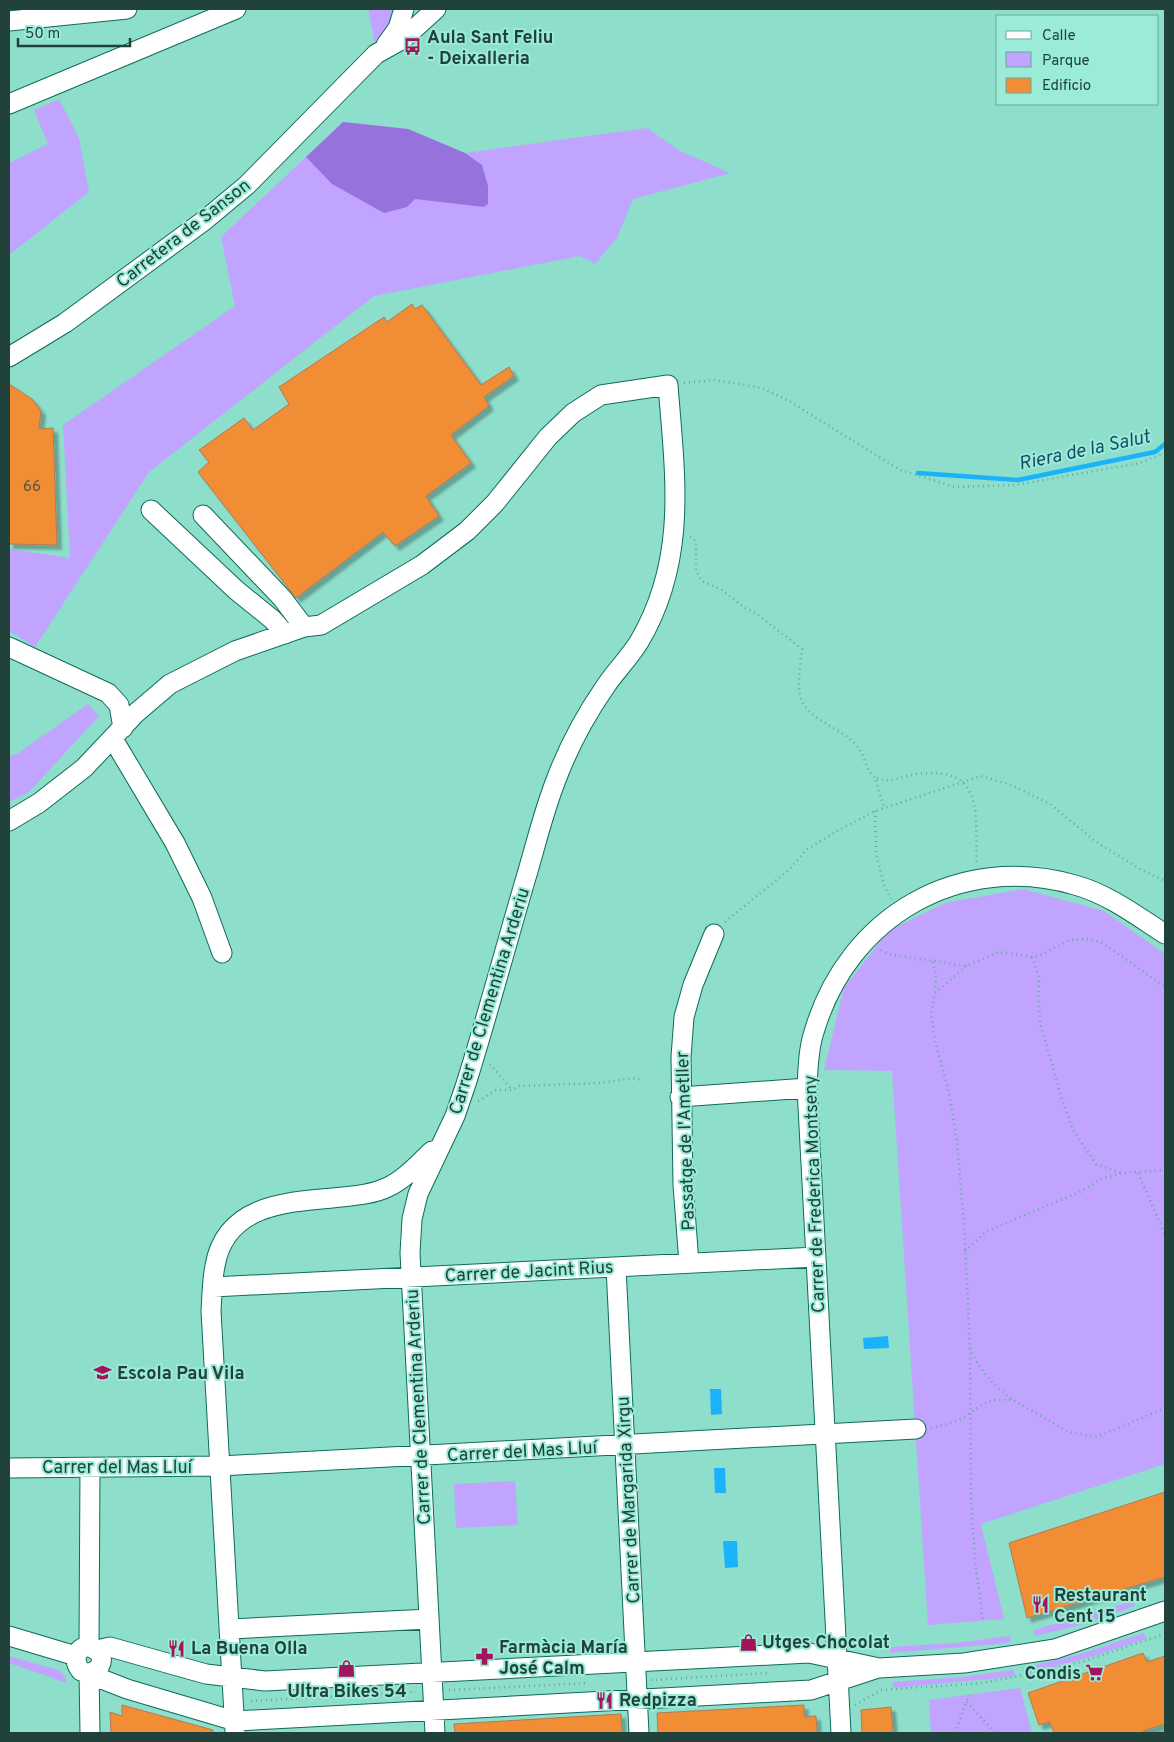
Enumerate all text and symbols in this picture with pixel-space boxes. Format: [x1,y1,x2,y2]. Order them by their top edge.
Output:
scale bar [18,15,130,47]
legend [996,15,1159,105]
text: 50 m [25,25,60,44]
place label: Aula Sant Feliu - Deixalleria [427,27,554,71]
text: Calle [1042,27,1076,46]
bus stop icon: Aula Sant Feliu - Deixalleria [403,37,423,57]
text: Parque [1042,52,1090,71]
text: Edificio [1042,77,1091,96]
street label: Carretera de Sanson [112,175,256,294]
water label: Riera de la Salut [1017,425,1154,477]
house number: 66 [23,478,41,497]
street label: Carrer de Clementina Arderiu [445,885,536,1118]
street label: Passatge de l'Ametller [672,1051,701,1231]
street label: Carrer de Frederica Montseny [800,1075,831,1313]
street label: Carrer de Jacint Rius [444,1257,614,1288]
street label: Carrer de Clementina Arderiu [402,1288,437,1525]
school or university icon: Escola Pau Vila [93,1363,113,1383]
place label: Escola Pau Vila [117,1363,244,1386]
street label: Carrer de Margarida Xirgu [613,1396,646,1604]
street label: Carrer del Mas Lluí [446,1437,599,1468]
street label: Carrer del Mas Lluí [42,1457,194,1480]
place label: Restaurant Cent 15 [1054,1585,1147,1629]
restaurant icon: Restaurant Cent 15 [1030,1595,1050,1615]
shop icon: Utges Chocolat [738,1632,758,1652]
place label: Utges Chocolat [762,1632,890,1655]
place label: Farmàcia María José Calm [499,1637,628,1681]
restaurant icon: La Buena Olla [167,1638,187,1658]
place label: La Buena Olla [191,1638,307,1661]
pharmacy icon: Farmàcia María José Calm [475,1647,495,1667]
shop icon: Ultra Bikes 54 [337,1658,357,1678]
place label: Condis [1024,1663,1081,1686]
supermarket icon: Condis [1085,1663,1105,1683]
place label: Ultra Bikes 54 [287,1681,407,1704]
restaurant icon: Redpizza [595,1690,615,1710]
place label: Redpizza [619,1690,697,1713]

